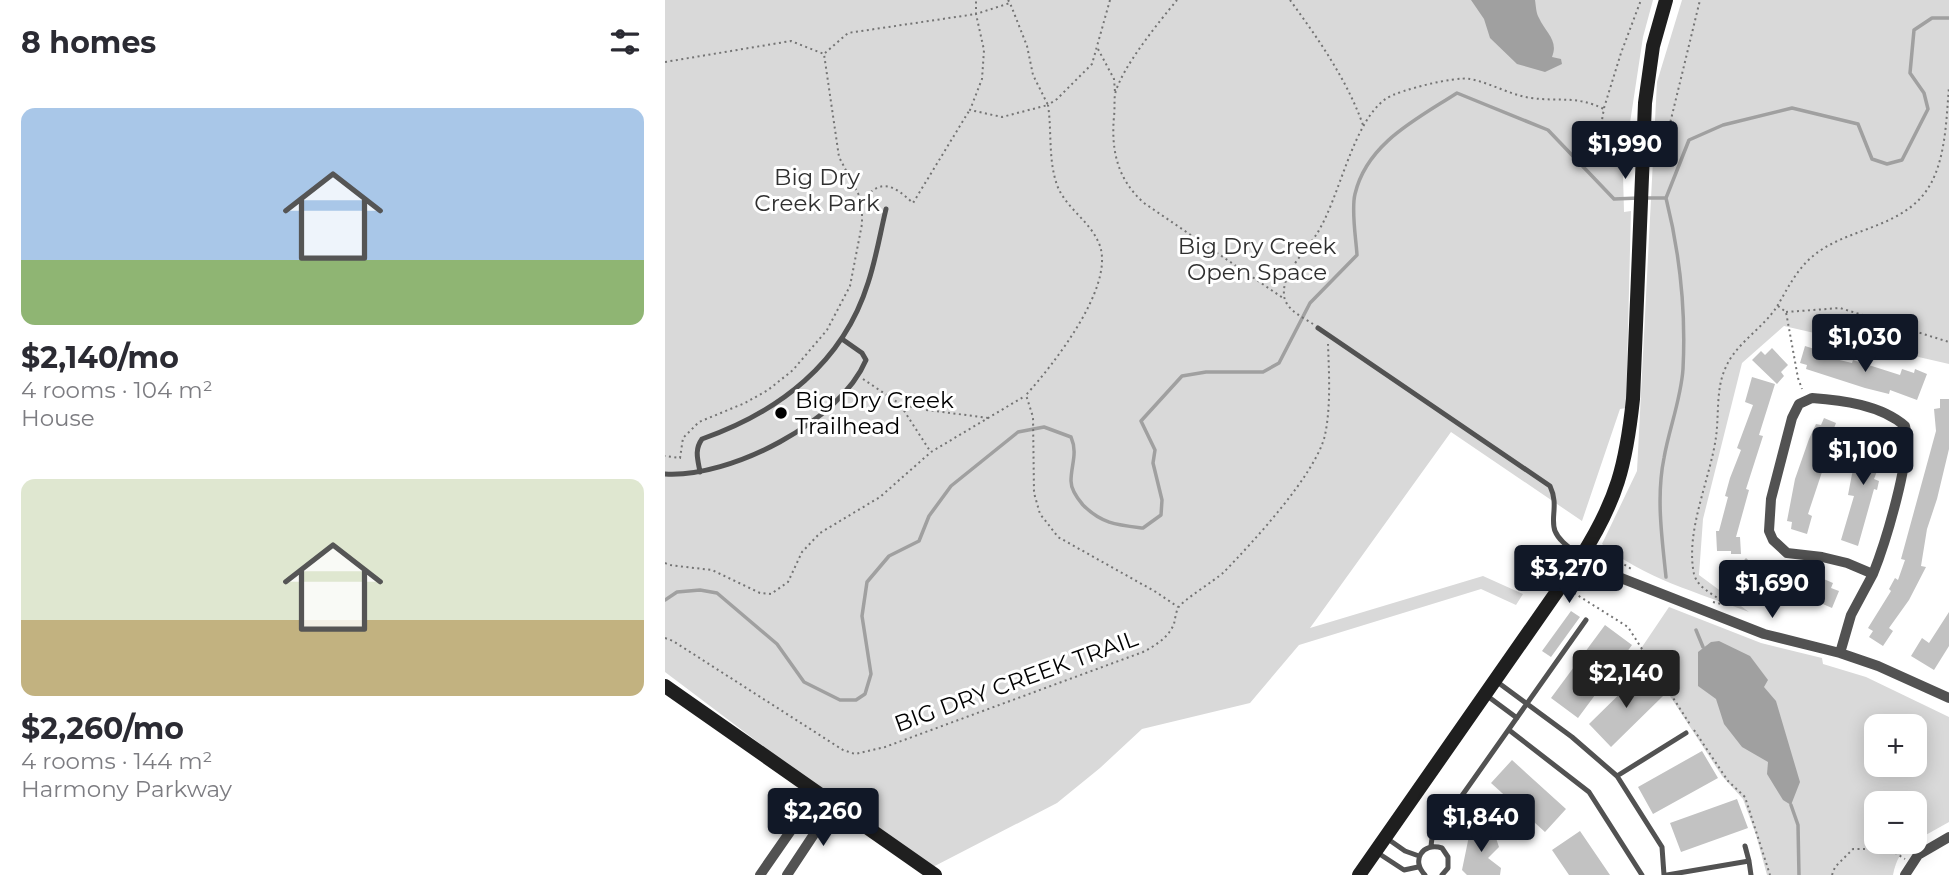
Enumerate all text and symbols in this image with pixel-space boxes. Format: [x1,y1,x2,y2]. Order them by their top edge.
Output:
icon: filters [606,23,644,61]
text: 8 homes [21,24,156,61]
pin: $1,990 [1568,122,1682,181]
text: $1,990 [1588,130,1662,158]
icon: home [270,153,396,279]
park label: Big Dry Creek Park [754,163,880,217]
park label: Big Dry Creek Open Space [1178,232,1337,286]
pin: $1,030 [1808,314,1922,374]
text: $1,030 [1828,323,1902,351]
text: $2,140/mo [21,339,179,376]
text: 4 rooms · 104 m² [21,376,213,404]
place label: Big Dry Creek Trailhead [795,386,954,440]
text: House [21,404,95,432]
marker: Big Dry Creek Trailhead [773,405,789,421]
pin: $1,100 [1806,428,1920,487]
text: $1,100 [1828,436,1898,464]
icon: home [270,524,396,650]
pin: $3,270 [1512,546,1626,605]
text: $3,270 [1530,554,1608,582]
pin: $1,690 [1715,560,1829,620]
text: $1,690 [1735,569,1809,597]
street label: BIG DRY CREEK TRAIL [890,624,1142,738]
pin: $2,140 [1569,650,1683,710]
text: $2,140 [1589,659,1663,687]
text: $2,260/mo [21,710,184,747]
map controls [1864,714,1927,854]
button: + [1864,714,1927,777]
text: 4 rooms · 144 m² [21,747,213,775]
text: Harmony Parkway [21,775,232,803]
pin: $2,260 [766,788,880,848]
button: − [1864,791,1927,854]
pin: $1,840 [1424,794,1538,854]
text: $2,260 [784,797,862,825]
text: $1,840 [1443,803,1519,831]

